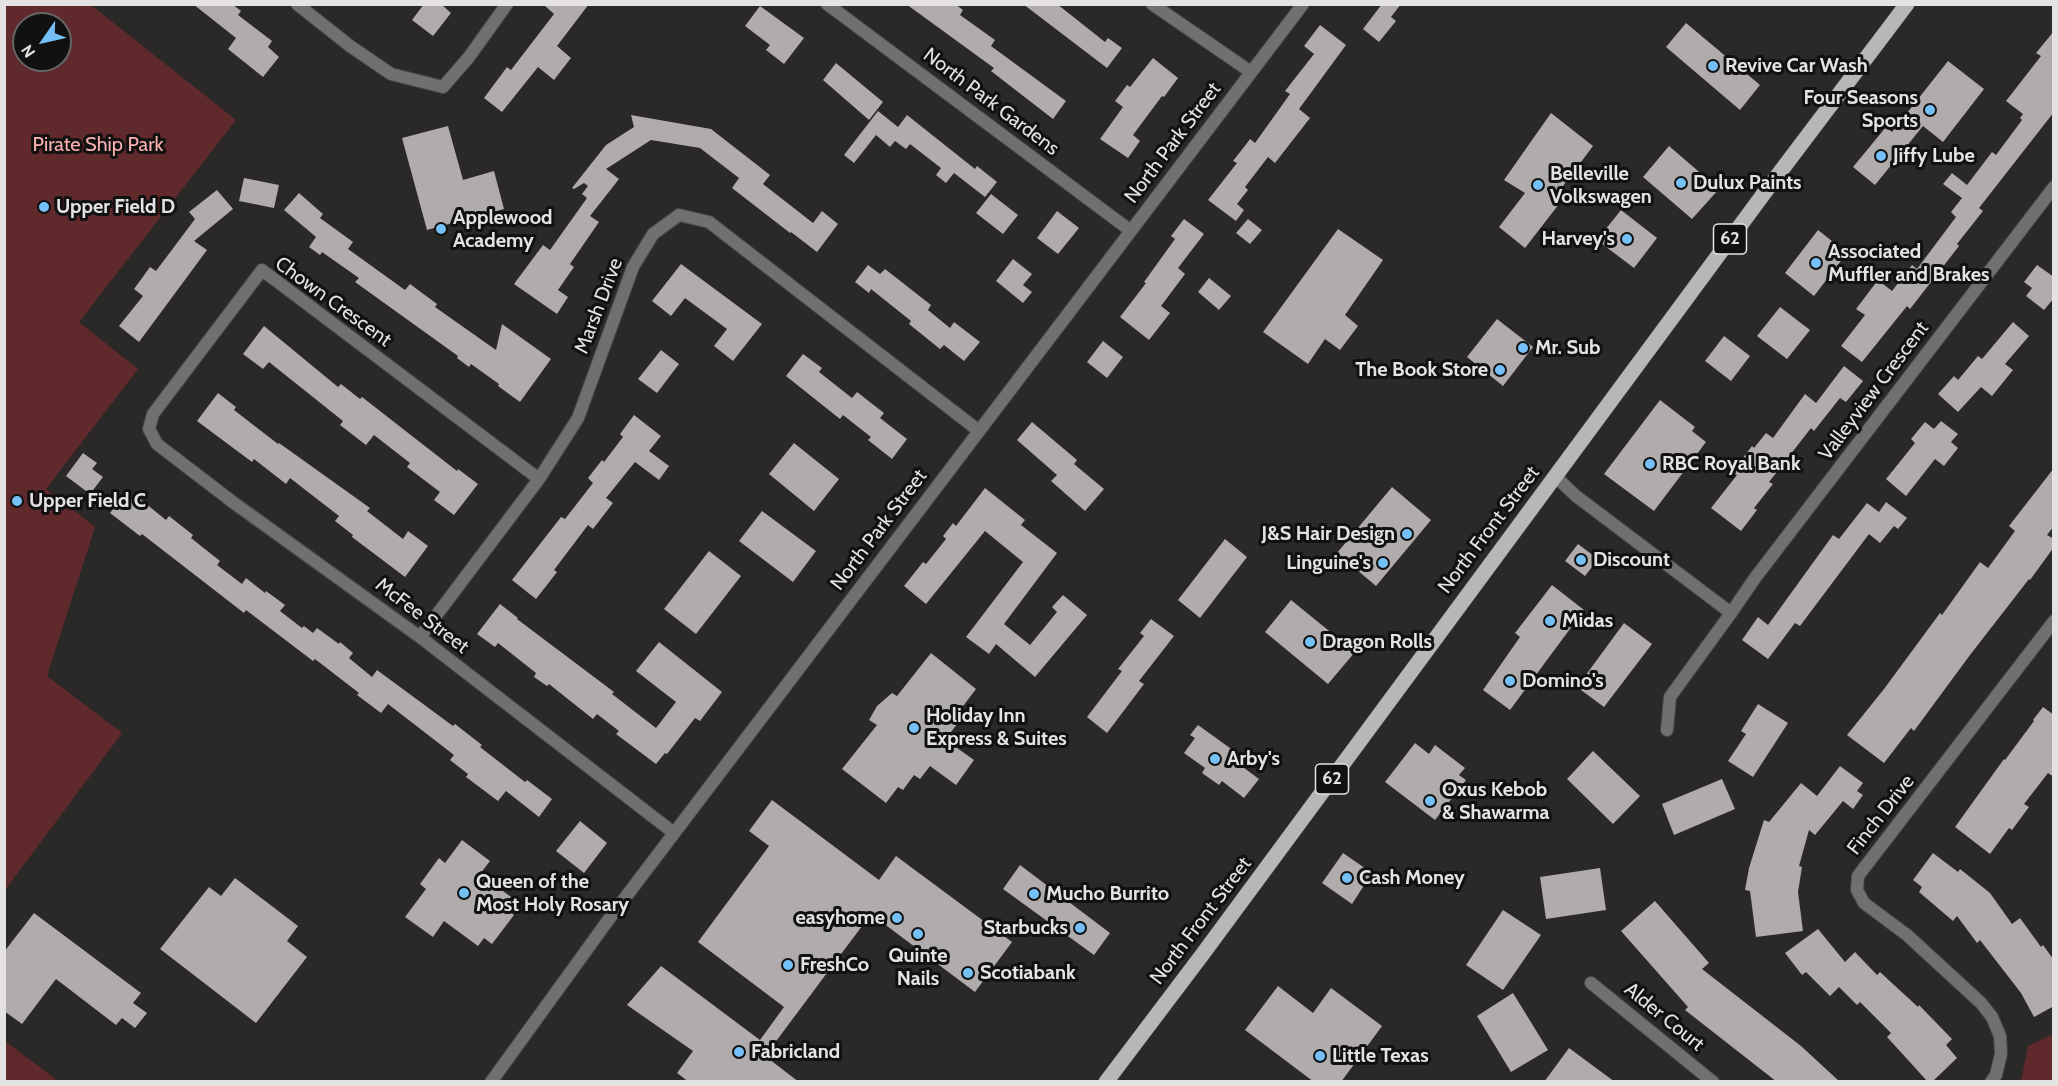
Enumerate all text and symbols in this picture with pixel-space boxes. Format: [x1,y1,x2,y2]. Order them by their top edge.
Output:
north arrow [12,12,72,72]
text: N [17,41,39,61]
street label: North Park Gardens [918,43,1064,161]
place label: Revive Car Wash [1725,54,1868,78]
marker: Revive Car Wash [1706,59,1720,73]
street label: North Park Street [1120,78,1226,208]
place label: Four Seasons Sports [1803,86,1918,133]
marker: Four Seasons Sports [1923,103,1937,117]
park label: Pirate Ship Park [33,133,163,157]
place label: Jiffy Lube [1893,144,1975,168]
marker: Jiffy Lube [1874,149,1888,163]
place label: Belleville Volkswagen [1550,162,1652,209]
place label: Dulux Paints [1693,171,1802,195]
marker: Dulux Paints [1674,176,1688,190]
marker: Belleville Volkswagen [1531,178,1545,192]
place label: Upper Field D [56,195,175,219]
marker: Upper Field D [37,200,51,214]
place label: Applewood Academy [453,206,552,253]
marker: Applewood Academy [434,222,448,236]
road number: 62 [1714,224,1746,254]
place label: Harvey's [1541,227,1615,251]
marker: Harvey's [1620,232,1634,246]
place label: Associated Muffler and Brakes [1828,240,1989,287]
street label: Chown Crescent [270,252,396,352]
street label: Marsh Drive [570,255,628,357]
marker: Associated Muffler and Brakes [1809,256,1823,270]
street label: Valleyview Crescent [1814,317,1934,465]
place label: Mr. Sub [1535,336,1600,360]
marker: Mr. Sub [1516,341,1530,355]
place label: The Book Store [1355,358,1488,382]
marker: The Book Store [1493,363,1507,377]
place label: RBC Royal Bank [1662,452,1801,476]
marker: RBC Royal Bank [1643,457,1657,471]
street label: North Front Street [1433,461,1545,599]
street label: North Park Street [826,465,932,595]
place label: Upper Field C [29,489,146,513]
marker: Upper Field C [10,494,24,508]
place label: J&S Hair Design [1262,522,1395,546]
marker: J&S Hair Design [1400,527,1414,541]
place label: Discount [1593,548,1670,572]
place label: Linguine's [1286,551,1371,575]
marker: Discount [1574,553,1588,567]
marker: Linguine's [1376,556,1390,570]
street label: McFee Street [371,573,473,659]
place label: Midas [1562,609,1613,633]
marker: Midas [1543,614,1557,628]
place label: Dragon Rolls [1322,630,1432,654]
marker: Dragon Rolls [1303,635,1317,649]
place label: Domino's [1522,669,1604,693]
marker: Domino's [1503,674,1517,688]
place label: Holiday Inn Express & Suites [926,704,1067,751]
marker: Holiday Inn Express & Suites [907,721,921,735]
place label: Arby's [1227,747,1280,771]
marker: Arby's [1208,752,1222,766]
road number: 62 [1316,764,1348,794]
street label: Finch Drive [1842,770,1920,860]
place label: Oxus Kebob & Shawarma [1442,778,1550,825]
marker: Oxus Kebob & Shawarma [1423,794,1437,808]
street label: North Front Street [1145,852,1257,990]
place label: Cash Money [1359,866,1465,890]
place label: Queen of the Most Holy Rosary [476,870,629,917]
marker: Cash Money [1340,871,1354,885]
place label: Mucho Burrito [1046,882,1169,906]
marker: Queen of the Most Holy Rosary [457,886,471,900]
marker: Mucho Burrito [1027,887,1041,901]
place label: easyhome [795,906,885,930]
marker: easyhome [890,911,904,925]
place label: Starbucks [983,916,1068,940]
marker: Starbucks [1073,921,1087,935]
marker: Quinte Nails [911,927,925,941]
place label: Quinte Nails [888,944,948,991]
place label: FreshCo [800,953,869,977]
marker: FreshCo [781,958,795,972]
place label: Scotiabank [980,961,1076,985]
marker: Scotiabank [961,966,975,980]
street label: Alder Court [1619,978,1709,1056]
place label: Fabricland [751,1040,840,1064]
place label: Little Texas [1332,1044,1429,1068]
marker: Fabricland [732,1045,746,1059]
marker: Little Texas [1313,1049,1327,1063]

